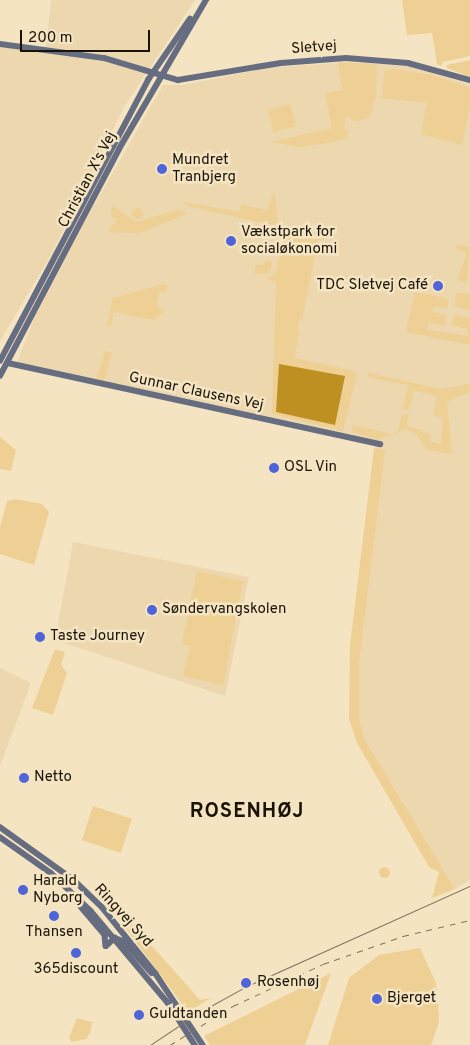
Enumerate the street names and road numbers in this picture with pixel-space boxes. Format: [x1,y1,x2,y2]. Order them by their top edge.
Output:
street label: Sletvej [291,37,337,59]
street label: Christian X's Vej [55,128,121,232]
street label: Gunnar Clausens Vej [127,369,265,415]
street label: Ringvej Syd [90,881,156,951]

